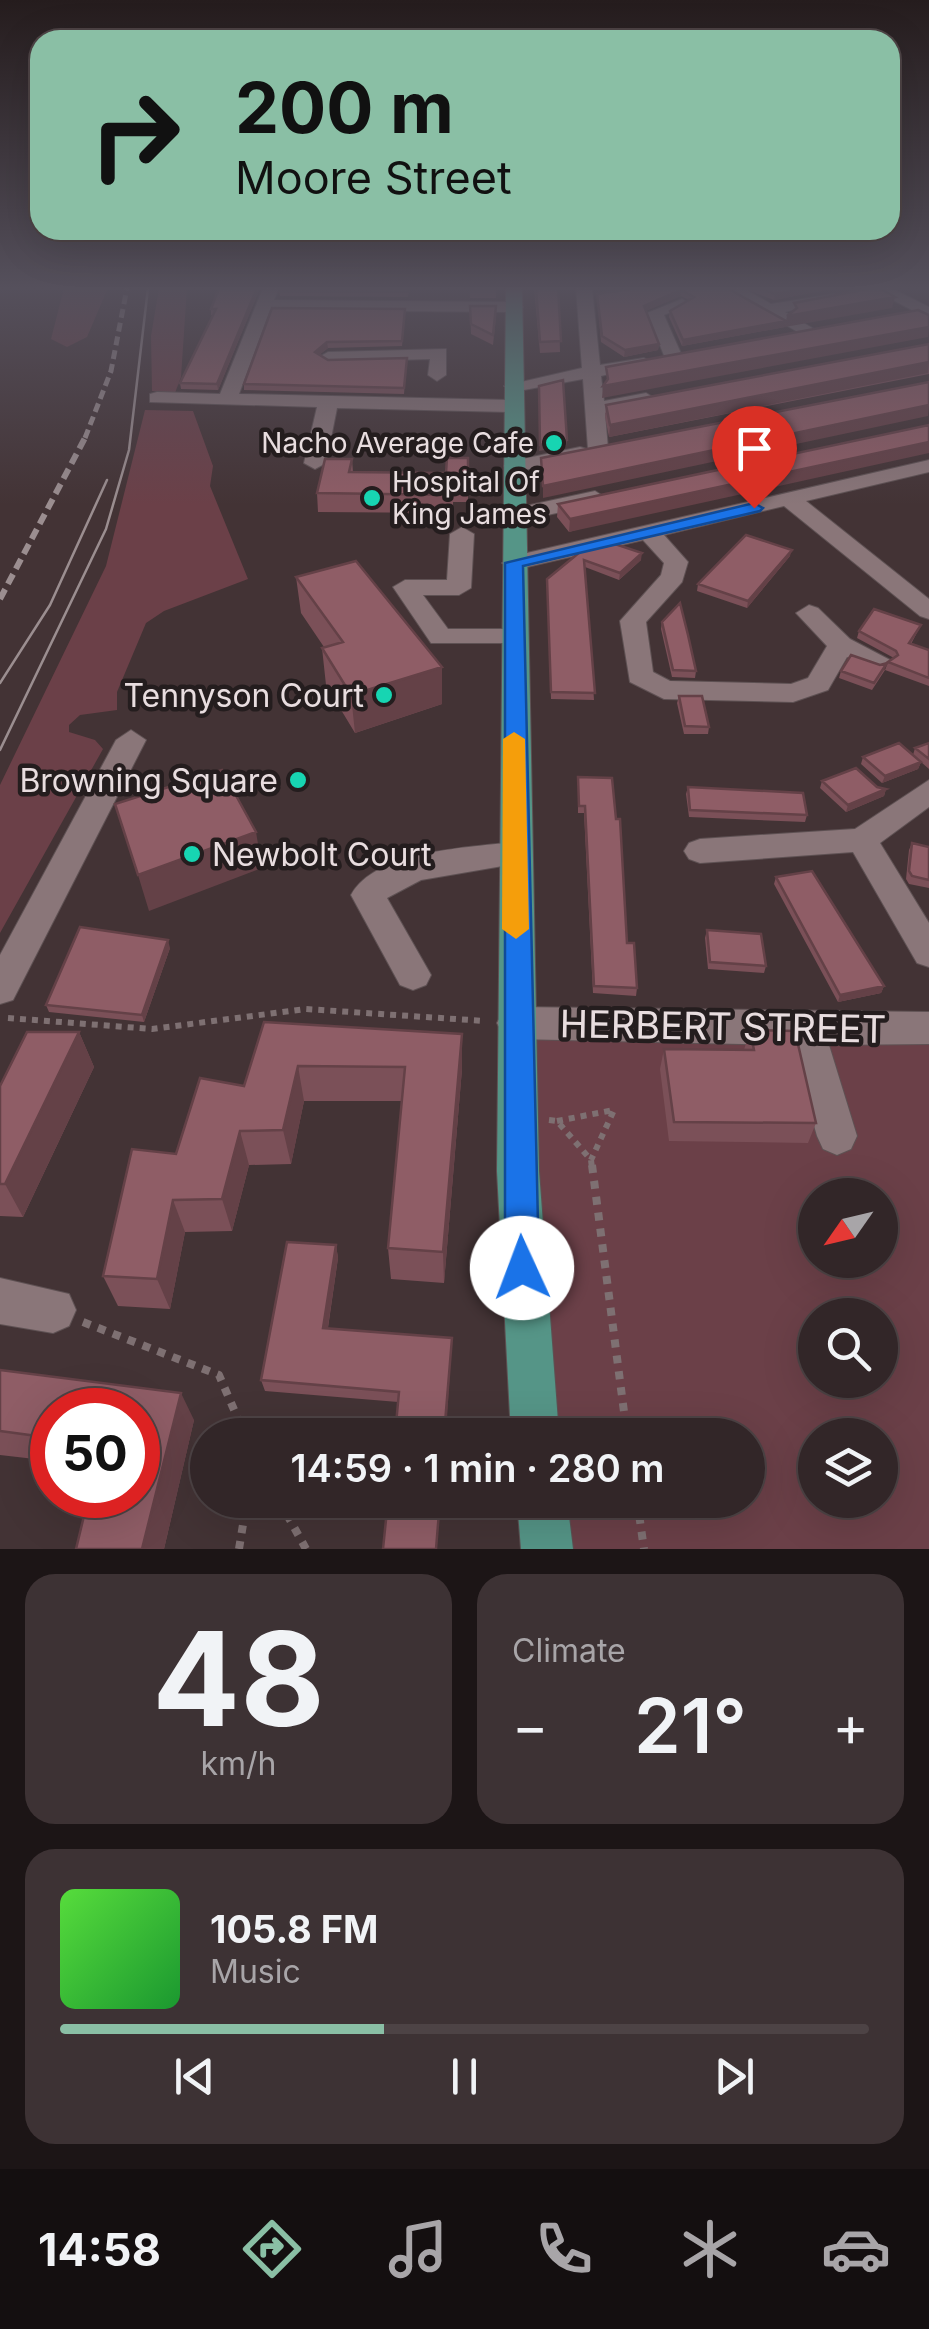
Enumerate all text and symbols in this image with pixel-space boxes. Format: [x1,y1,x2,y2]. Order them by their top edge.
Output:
text: 200 m [235,65,454,150]
icon: right [70,70,200,200]
text: Moore Street [235,150,512,205]
pin [712,406,797,509]
icon: arrive [727,421,782,476]
place label: Nacho Average Cafe [261,426,534,460]
marker: Nacho Average Cafe [543,432,565,454]
place label: Hospital Of King James [392,465,547,531]
marker: Hospital Of King James [361,487,383,509]
place label: Tennyson Court [123,676,364,715]
marker: Tennyson Court [373,684,395,706]
place label: Browning Square [19,761,278,800]
marker: Browning Square [287,769,309,791]
place label: Newbolt Court [212,835,431,874]
marker: Newbolt Court [181,843,203,865]
street label: HERBERT STREET [559,1000,887,1052]
north arrow [798,1178,898,1278]
map controls [798,1178,898,1518]
position arrow [470,1216,574,1320]
button: search [798,1298,898,1398]
speed limit sign: 50 [30,1388,160,1518]
button: layers [798,1418,898,1518]
text: 14:59 · 1 min · 280 m [290,1445,665,1491]
text: 48 [152,1600,325,1757]
text: Climate [512,1631,626,1670]
text: 21° [634,1680,747,1771]
text: − [512,1693,548,1759]
text: + [833,1693,869,1759]
text: km/h [200,1744,277,1783]
text: 105.8 FM [210,1906,378,1952]
text: Music [210,1952,301,1991]
icon: previous [167,2049,222,2104]
icon: pause [437,2049,492,2104]
icon: next [707,2049,762,2104]
icon: directions [237,2214,307,2284]
icon: music [383,2214,453,2284]
icon: phone [529,2214,599,2284]
icon: climate [675,2214,745,2284]
icon: car [821,2214,891,2284]
text: 14:58 [38,2222,161,2277]

